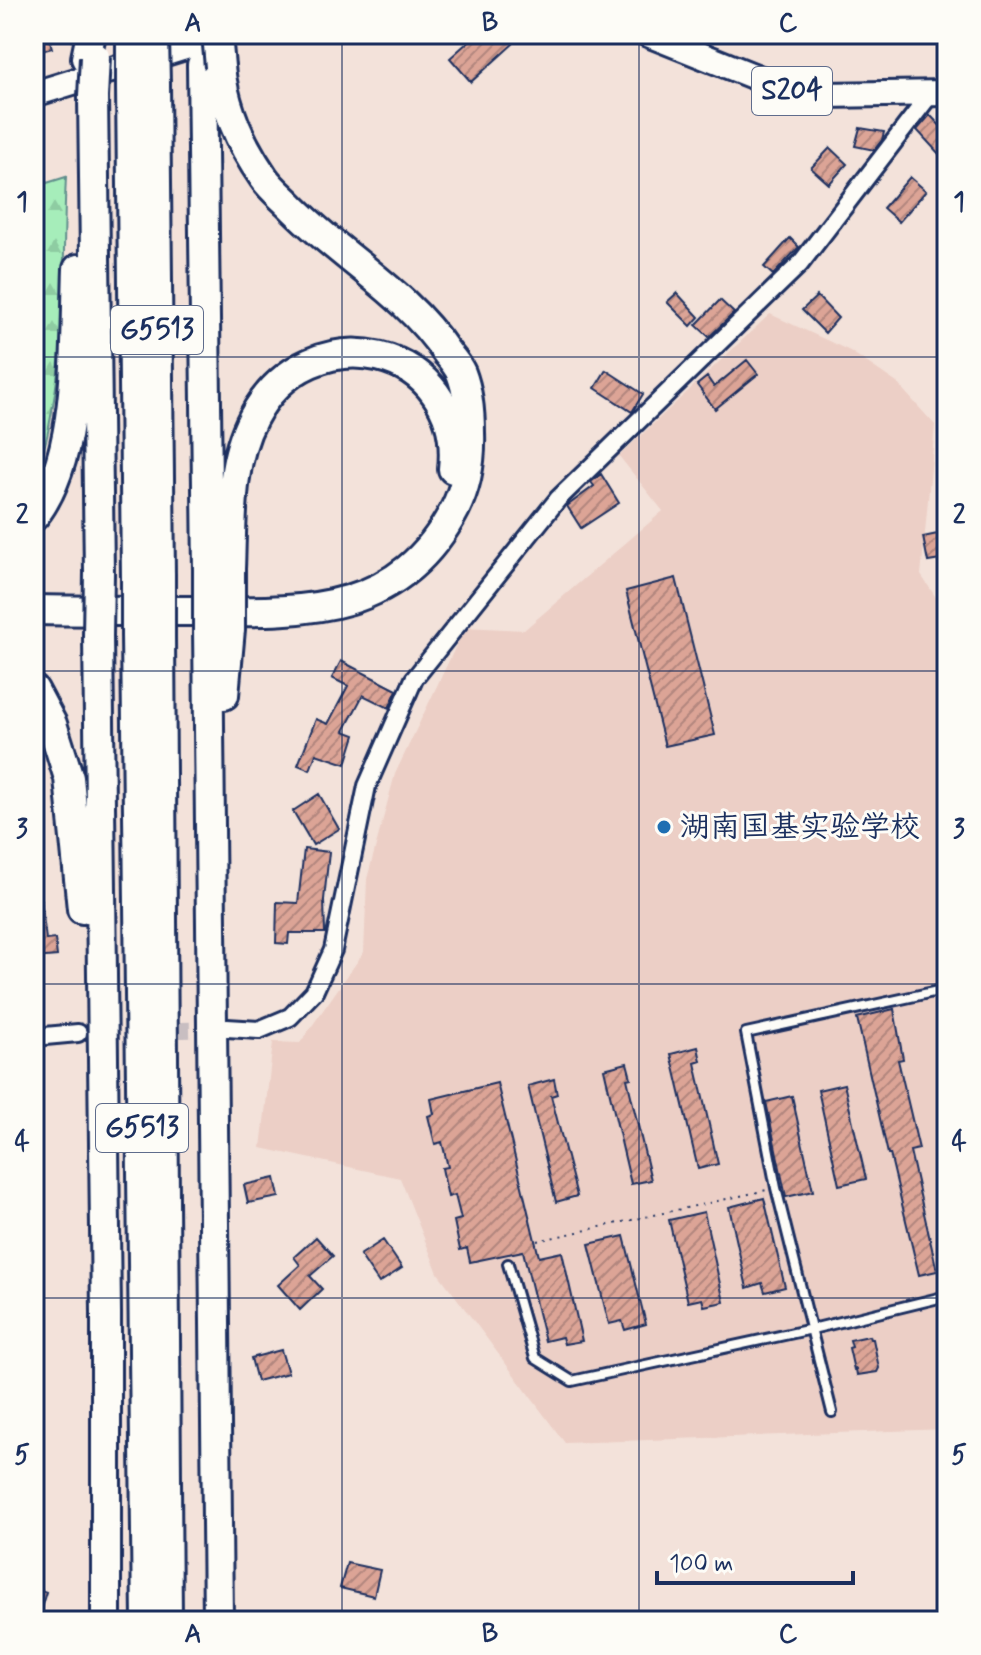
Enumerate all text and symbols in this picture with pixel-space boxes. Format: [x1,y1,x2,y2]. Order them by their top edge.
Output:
text: A [184,7,202,41]
text: B [482,7,498,41]
text: C [779,7,798,41]
road number: S204 [752,67,832,115]
text: 1 [16,186,28,220]
text: 1 [953,186,965,220]
road number: G5513 [111,306,203,354]
text: 2 [16,499,29,533]
text: 2 [953,499,966,533]
place label: 湖南国基实验学校 [680,808,920,847]
text: 3 [16,813,28,847]
text: 3 [953,813,965,847]
marker: 湖南国基实验学校 [655,818,673,836]
road number: G5513 [96,1104,188,1152]
text: 4 [14,1126,30,1160]
text: 4 [951,1126,967,1160]
text: 5 [14,1439,30,1473]
text: 5 [951,1439,967,1473]
scale bar [657,1535,853,1585]
text: 100 m [669,1549,733,1580]
text: A [184,1618,202,1652]
text: B [482,1618,498,1652]
text: C [779,1618,798,1652]

